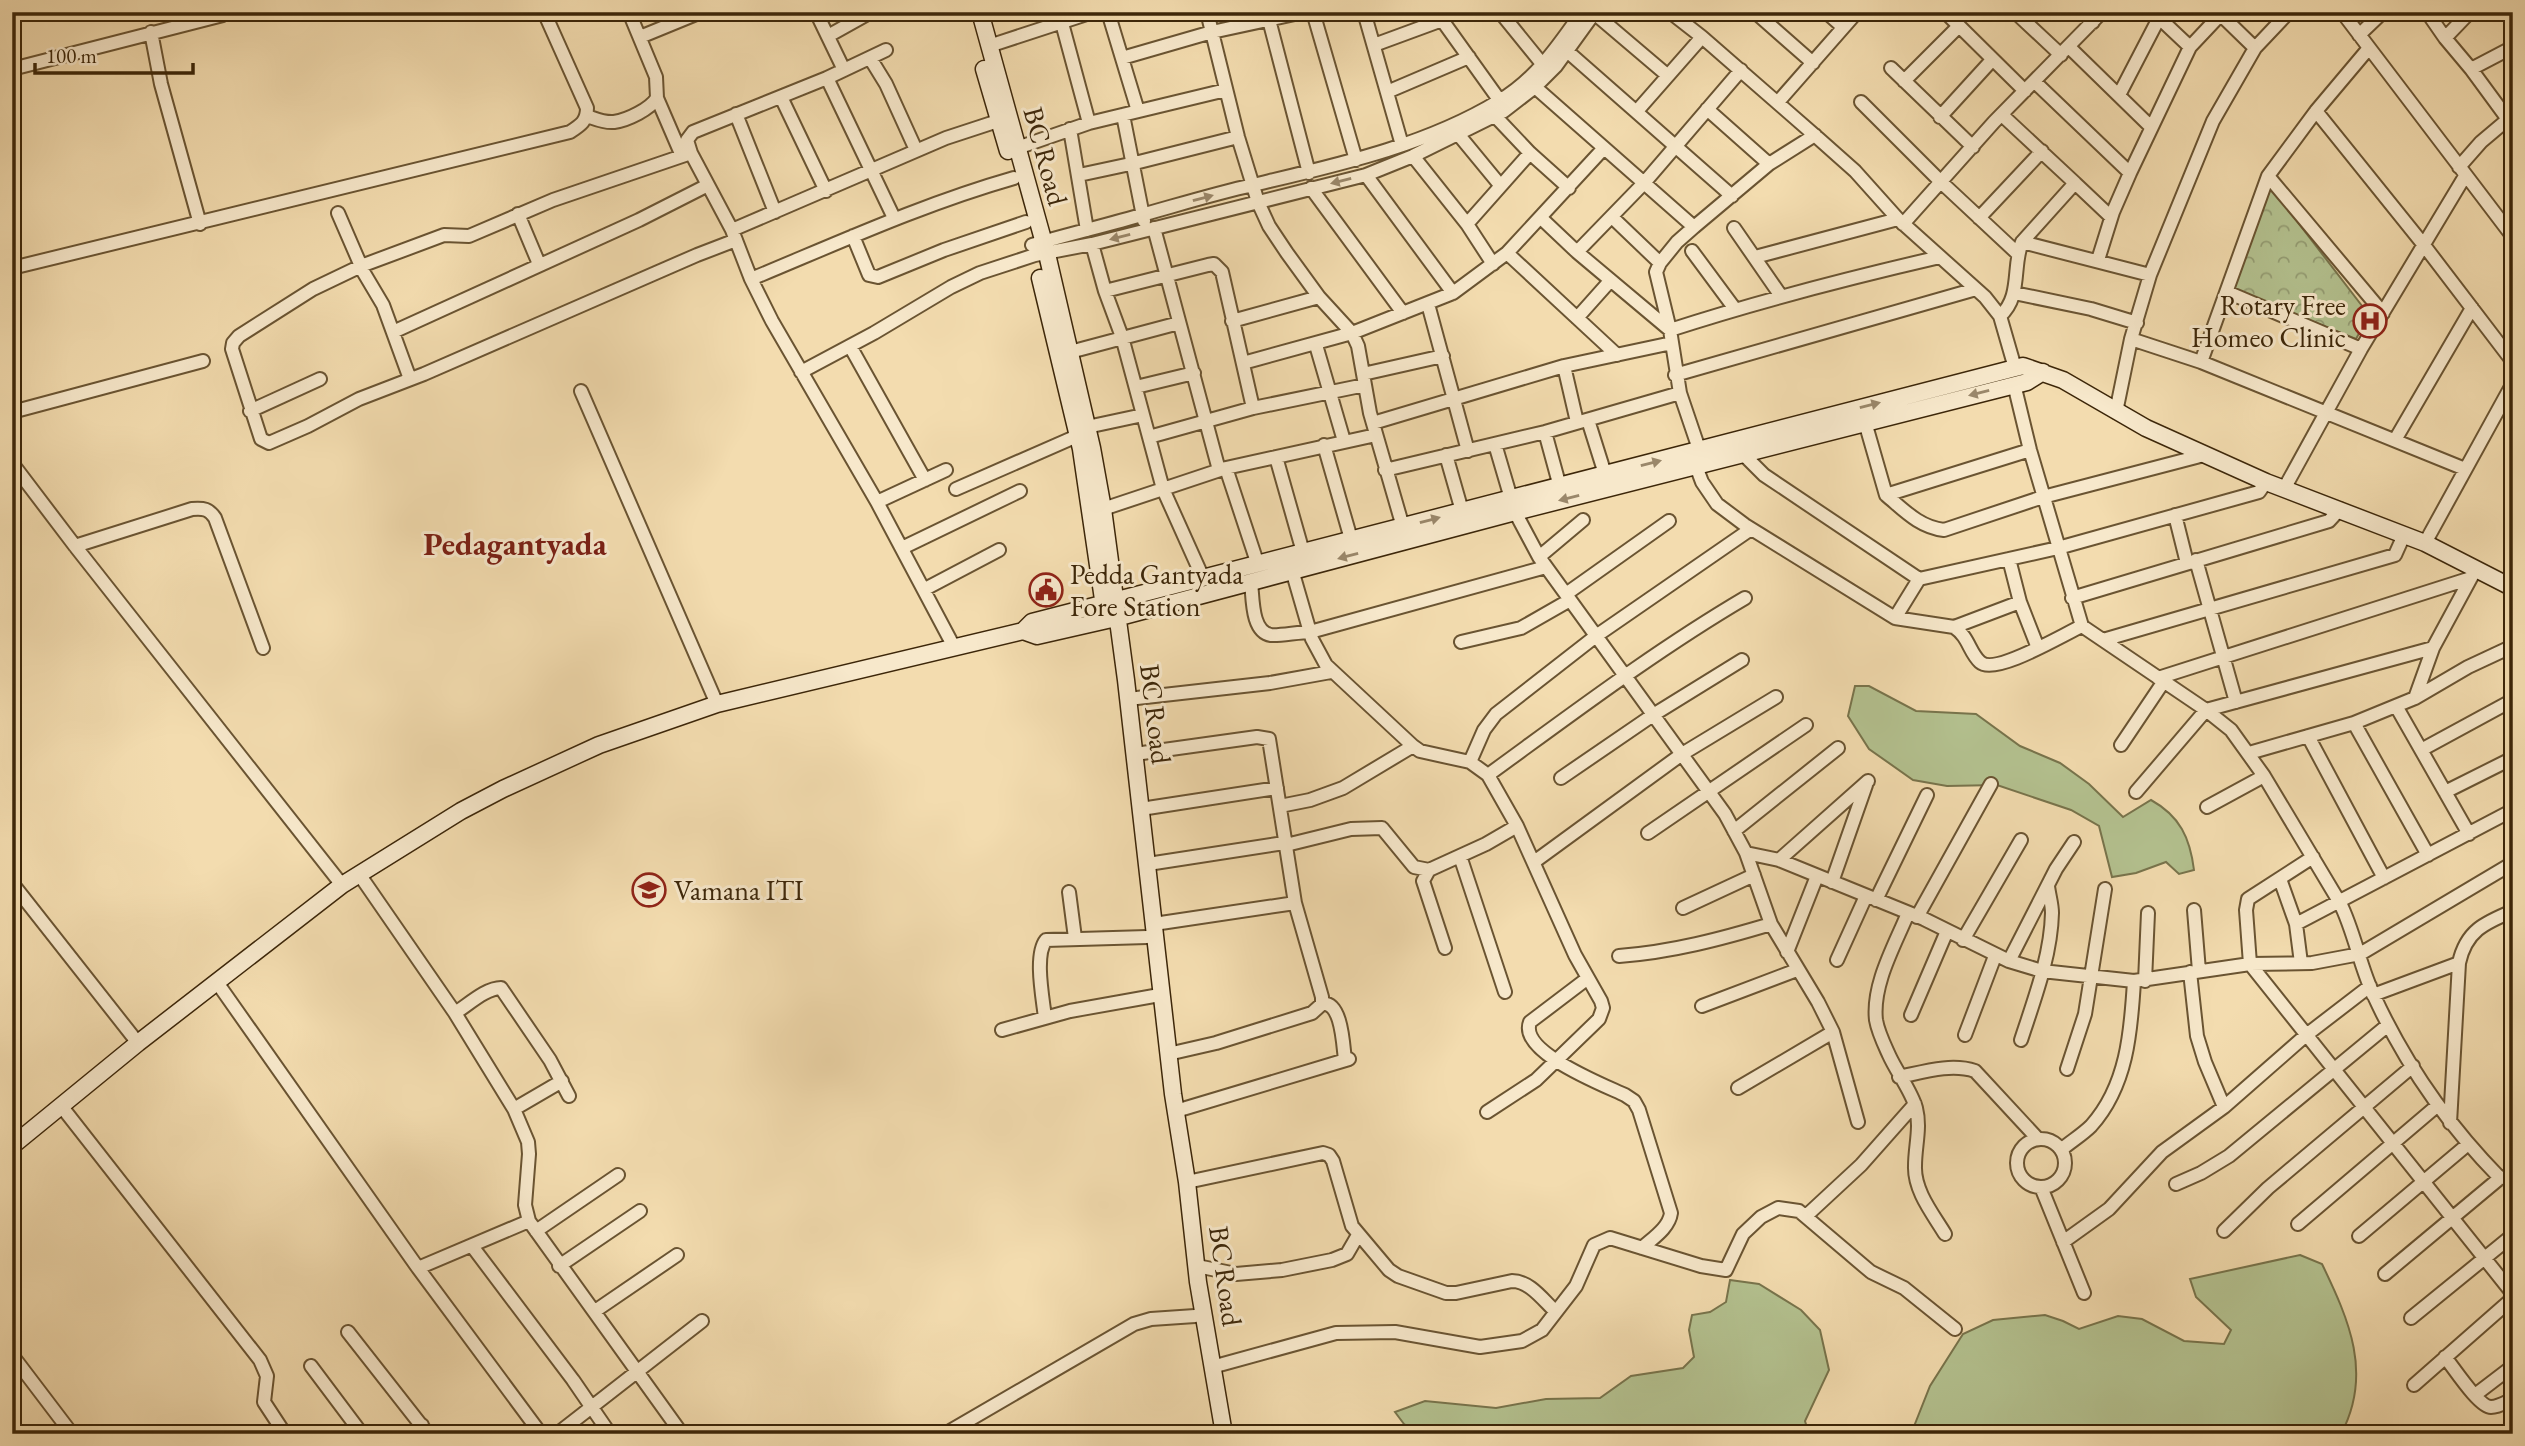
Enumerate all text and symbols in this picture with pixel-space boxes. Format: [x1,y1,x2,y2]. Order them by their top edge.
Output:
scale bar [35,32,192,76]
text: 100 m [46,42,97,69]
street label: BC Road [1016,103,1077,210]
one-way arrow [1330,176,1352,187]
one-way arrow [1192,193,1213,203]
one-way arrow [1109,232,1131,243]
place label: Rotary Free Homeo Clinic [2191,287,2346,355]
hospital icon: Rotary Free Homeo Clinic [2351,302,2389,340]
one-way arrow [1968,388,1990,399]
one-way arrow [1860,399,1882,410]
one-way arrow [1640,457,1662,468]
one-way arrow [1557,493,1579,504]
one-way arrow [1419,514,1441,525]
district label: Pedagantyada [423,523,608,565]
one-way arrow [1337,551,1359,562]
place label: Pedda Gantyada Fore Station [1070,556,1244,624]
public building icon: Pedda Gantyada Fore Station [1027,571,1065,609]
street label: BC Road [1132,662,1180,767]
school or university icon: Vamana ITI [630,871,668,909]
place label: Vamana ITI [674,872,804,908]
street label: BC Road [1201,1224,1251,1329]

